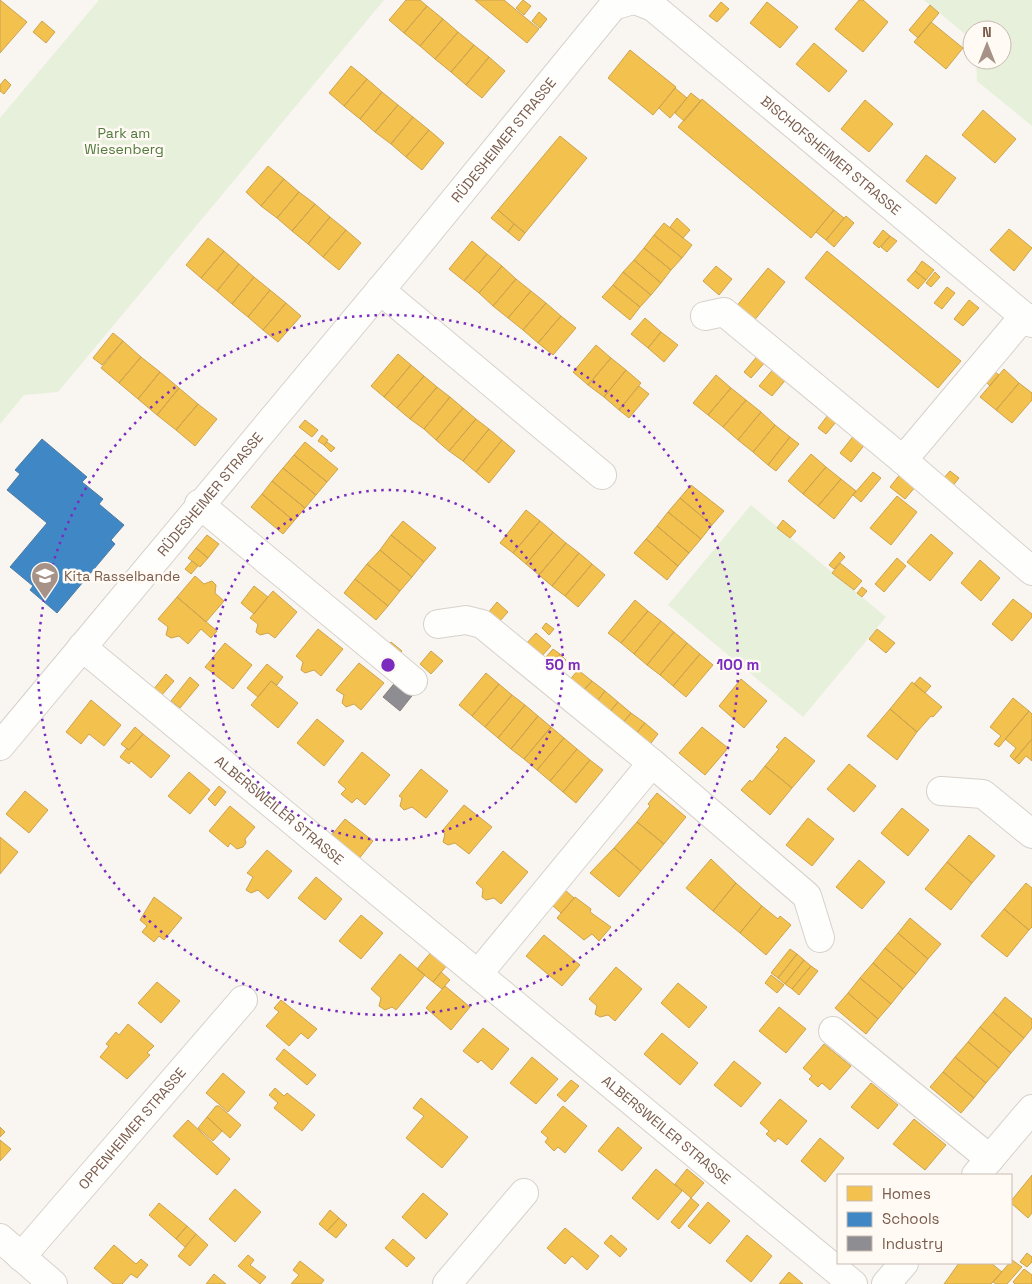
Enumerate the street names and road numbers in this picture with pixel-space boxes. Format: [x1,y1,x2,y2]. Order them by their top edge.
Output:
street label: RÜDESHEIMER STRASSE [447,74,560,206]
street label: BISCHOFSHEIMER STRASSE [757,92,905,219]
street label: RÜDESHEIMER STRASSE [153,428,267,560]
street label: ALBERSWEILER STRASSE [211,752,348,869]
street label: OPPENHEIMER STRASSE [75,1064,190,1193]
street label: ALBERSWEILER STRASSE [598,1071,735,1188]

